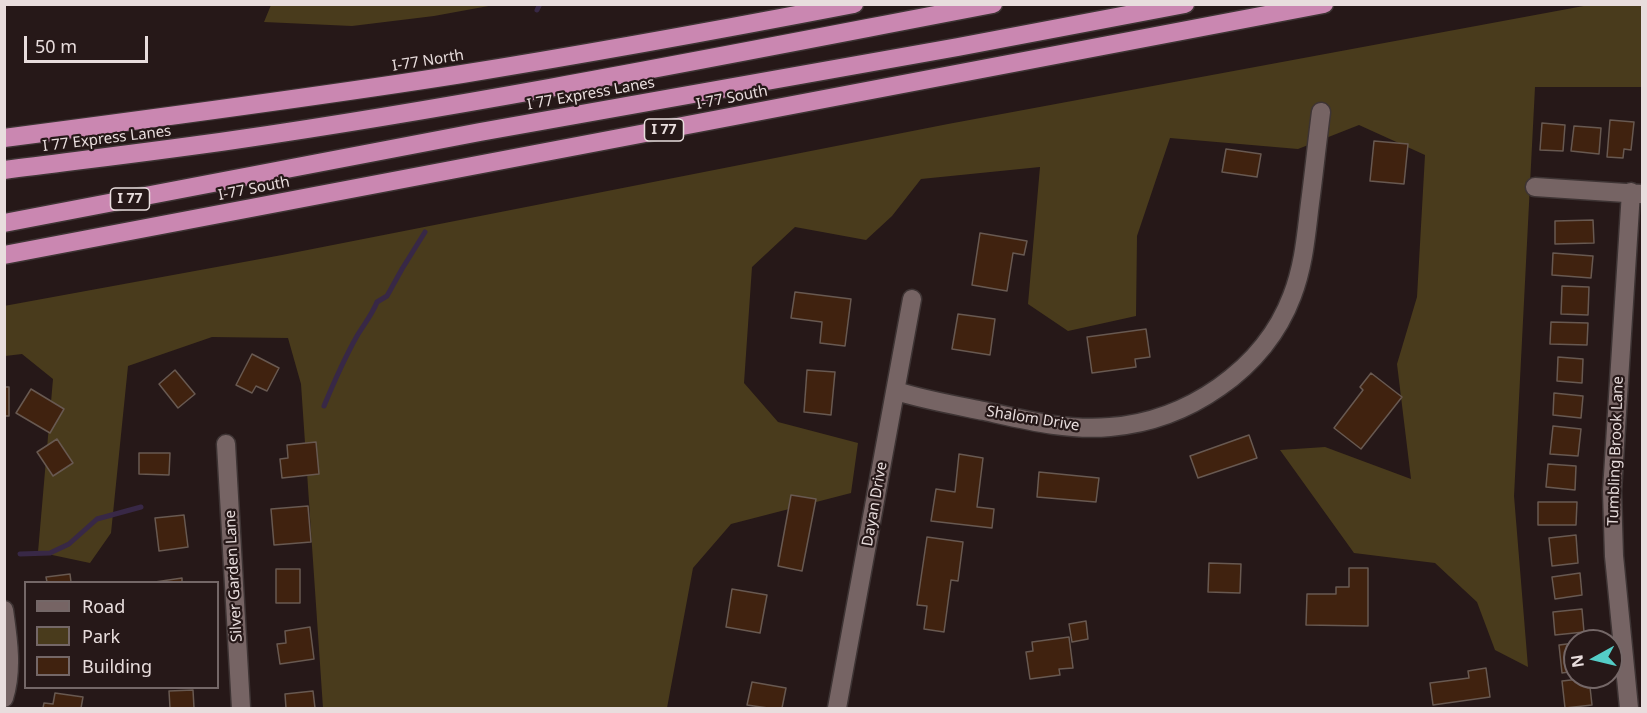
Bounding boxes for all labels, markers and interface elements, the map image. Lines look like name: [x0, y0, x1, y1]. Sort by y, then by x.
scale bar: [27, 24, 152, 62]
text: 50 m: [35, 34, 77, 58]
street label: I-77 North: [391, 46, 465, 76]
street label: I 77 Express Lanes: [526, 74, 656, 114]
street label: I-77 South: [695, 82, 769, 114]
road number: I 77: [644, 119, 684, 141]
street label: I 77 Express Lanes: [42, 122, 172, 156]
street label: I-77 South: [217, 173, 291, 205]
road number: I 77: [110, 188, 150, 210]
street label: Tumbling Brook Lane: [1604, 376, 1628, 526]
street label: Shalom Drive: [985, 403, 1081, 435]
street label: Dayan Drive: [859, 460, 891, 548]
street label: Silver Garden Lane: [222, 509, 246, 643]
legend: [24, 581, 219, 689]
text: Road: [82, 594, 125, 618]
text: Park: [82, 624, 120, 648]
north arrow: [1563, 629, 1623, 689]
text: N: [1565, 653, 1589, 669]
text: Building: [82, 654, 152, 678]

